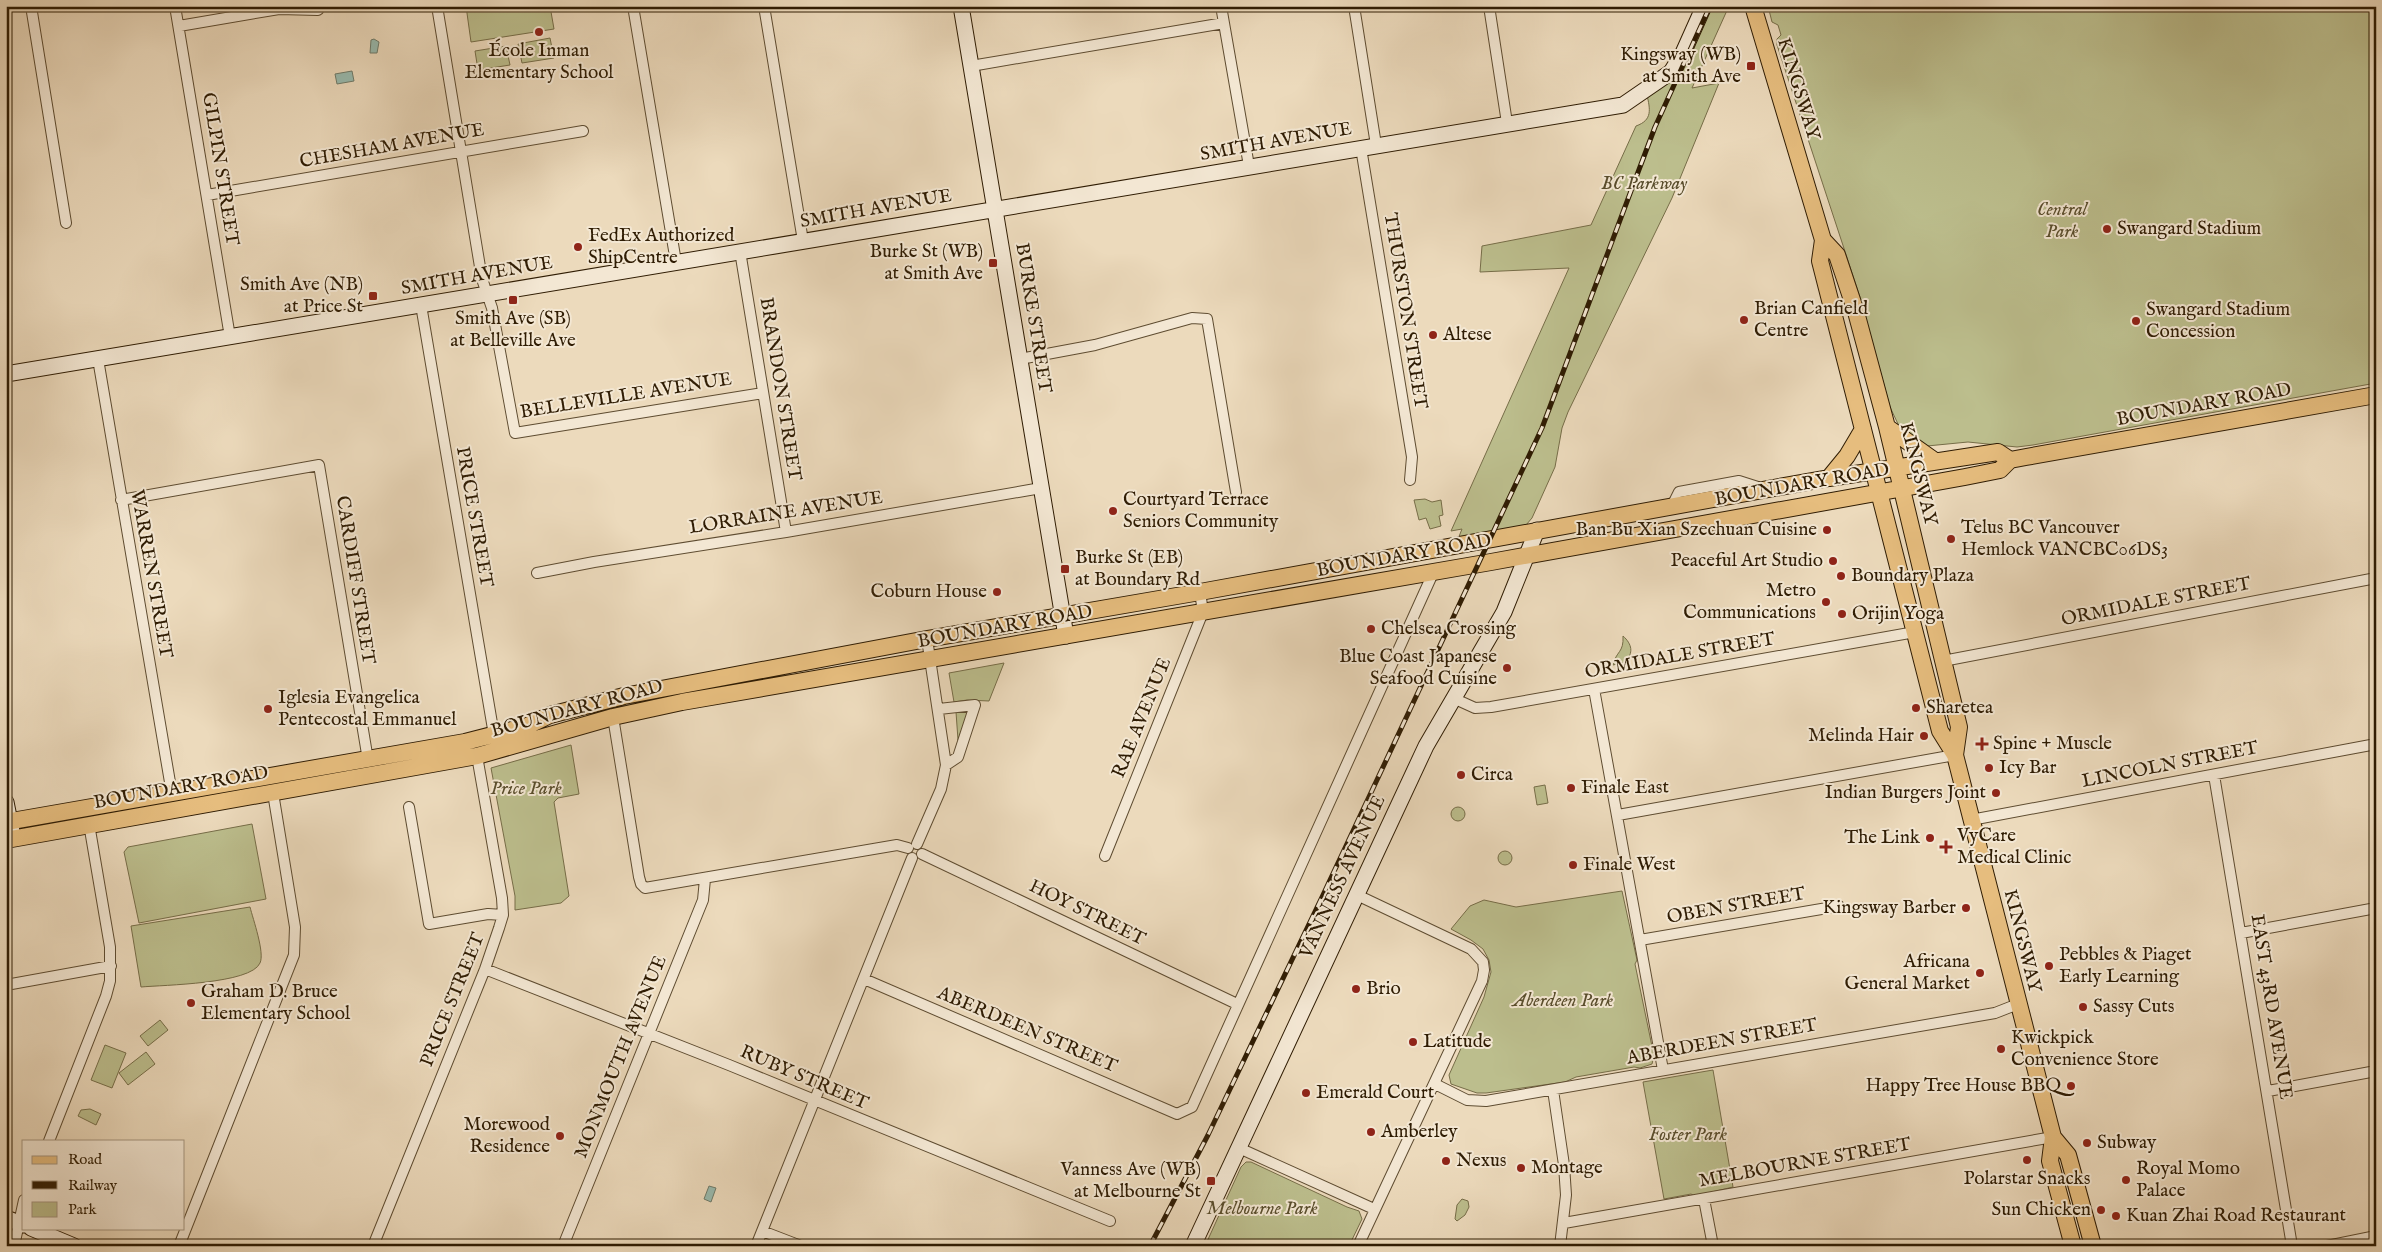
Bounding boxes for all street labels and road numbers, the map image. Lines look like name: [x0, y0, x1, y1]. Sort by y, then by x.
street label: KINGSWAY: [1771, 35, 1825, 144]
street label: GILPIN STREET: [196, 91, 244, 247]
street label: SMITH AVENUE: [1198, 117, 1354, 167]
street label: CHESHAM AVENUE: [298, 118, 486, 174]
street label: SMITH AVENUE: [798, 184, 954, 234]
street label: THURSTON STREET: [1378, 211, 1432, 411]
street label: BURKE STREET: [1009, 241, 1057, 395]
street label: SMITH AVENUE: [399, 251, 555, 301]
street label: BRANDON STREET: [754, 296, 806, 483]
street label: BELLEVILLE AVENUE: [518, 367, 734, 425]
street label: BOUNDARY ROAD: [2115, 378, 2293, 432]
street label: KINGSWAY: [1894, 420, 1943, 529]
street label: PRICE STREET: [450, 445, 498, 589]
street label: BOUNDARY ROAD: [1713, 458, 1891, 512]
street label: LORRAINE AVENUE: [687, 486, 885, 540]
street label: WARREN STREET: [124, 488, 178, 660]
street label: CARDIFF STREET: [330, 494, 380, 666]
street label: BOUNDARY ROAD: [1315, 529, 1493, 583]
street label: ORMIDALE STREET: [2059, 572, 2253, 632]
street label: BOUNDARY ROAD: [916, 600, 1094, 654]
street label: ORMIDALE STREET: [1583, 627, 1777, 685]
street label: RAE AVENUE: [1107, 654, 1177, 782]
street label: BOUNDARY ROAD: [488, 674, 666, 744]
street label: LINCOLN STREET: [2080, 736, 2260, 794]
street label: BOUNDARY ROAD: [92, 761, 270, 815]
street label: VANNESS AVENUE: [1294, 792, 1391, 963]
street label: HOY STREET: [1025, 874, 1149, 952]
street label: OBEN STREET: [1665, 882, 1807, 930]
street label: KINGSWAY: [1998, 887, 2047, 996]
street label: EAST 43RD AVENUE: [2245, 913, 2297, 1101]
street label: PRICE STREET: [415, 929, 491, 1070]
street label: MONMOUTH AVENUE: [569, 952, 673, 1162]
street label: ABERDEEN STREET: [933, 981, 1121, 1079]
street label: ABERDEEN STREET: [1624, 1013, 1819, 1071]
street label: RUBY STREET: [736, 1040, 872, 1116]
street label: MELBOURNE STREET: [1697, 1132, 1913, 1193]

